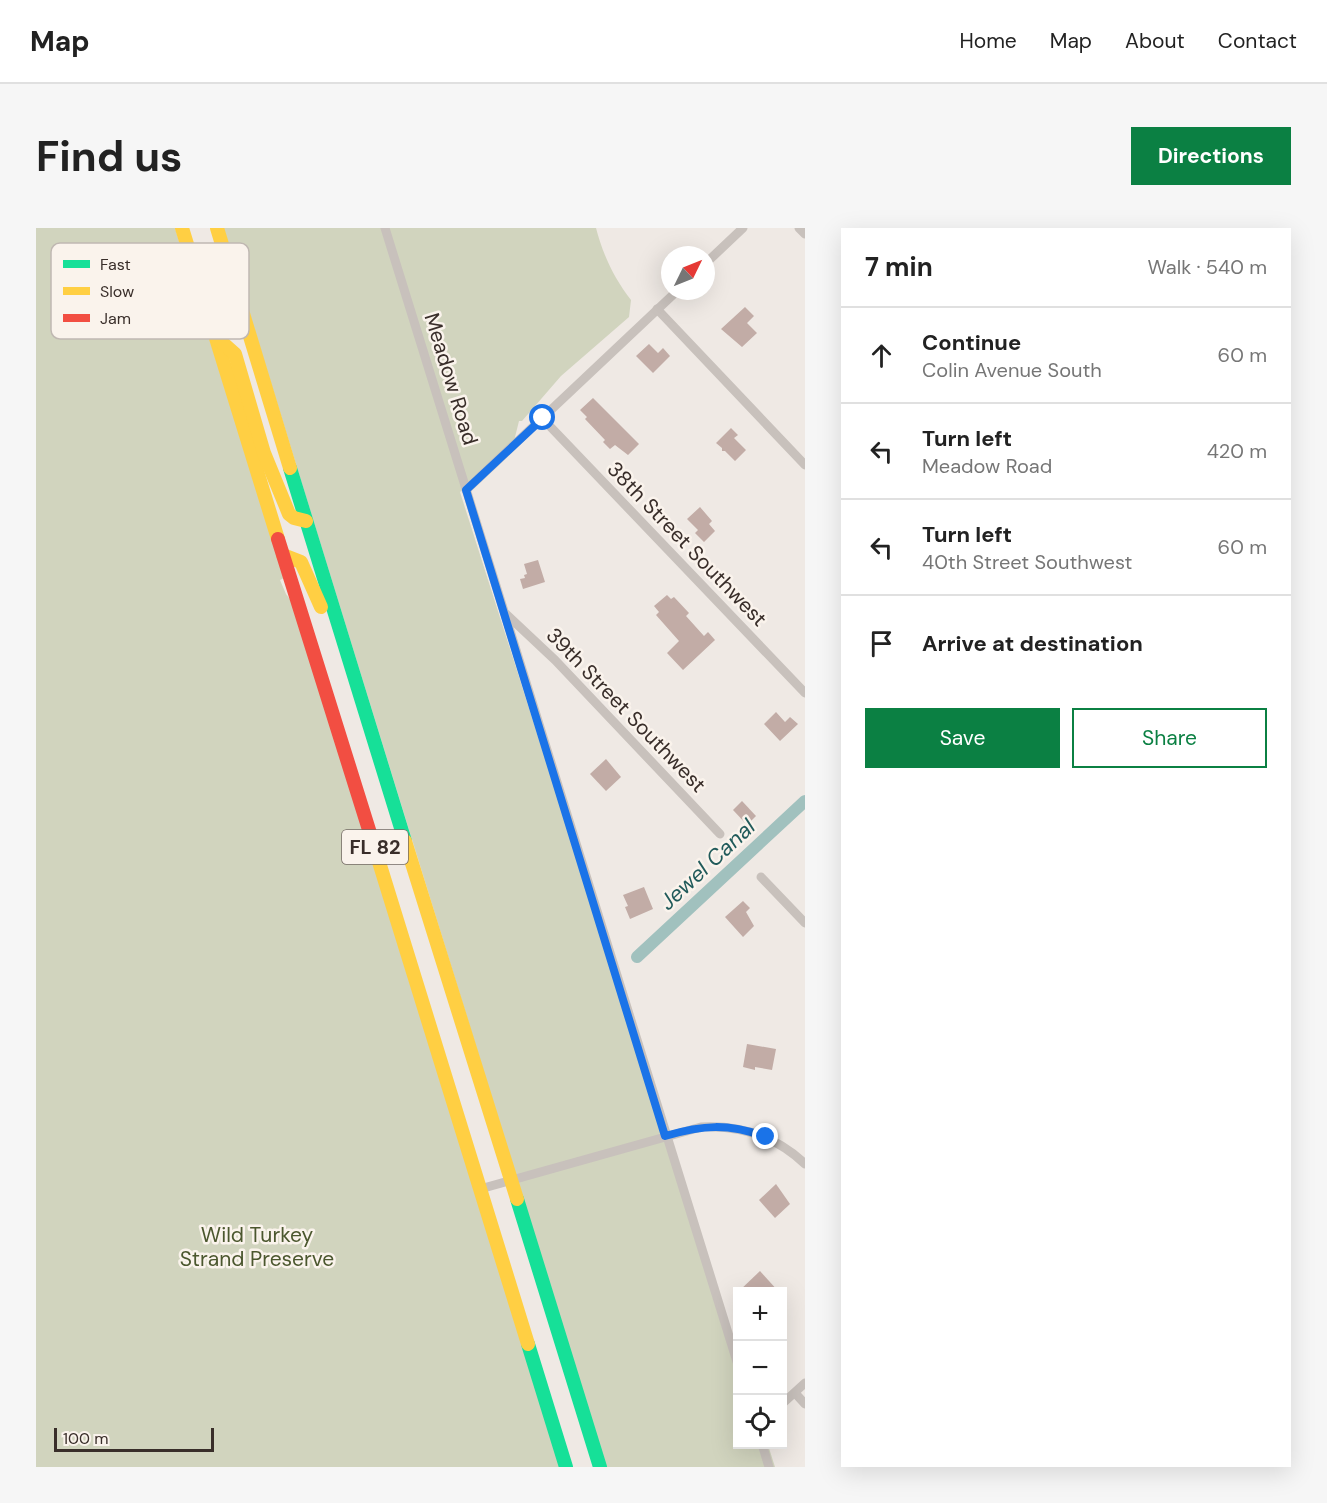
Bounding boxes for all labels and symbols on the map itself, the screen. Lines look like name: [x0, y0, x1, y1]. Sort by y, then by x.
legend: [51, 243, 249, 339]
north arrow: [661, 246, 715, 300]
text: Fast: [100, 254, 131, 275]
text: Slow: [100, 281, 134, 302]
text: Jam: [100, 308, 131, 329]
street label: Meadow Road: [418, 310, 484, 448]
route start: [529, 404, 555, 430]
street label: 38th Street Southwest: [601, 456, 773, 632]
street label: 39th Street Southwest: [540, 622, 712, 798]
water label: Jewel Canal: [653, 812, 762, 916]
road number: FL 82: [342, 830, 408, 864]
route end: [752, 1123, 778, 1149]
park label: Wild Turkey Strand Preserve: [180, 1221, 334, 1273]
scale bar: [54, 1425, 214, 1452]

